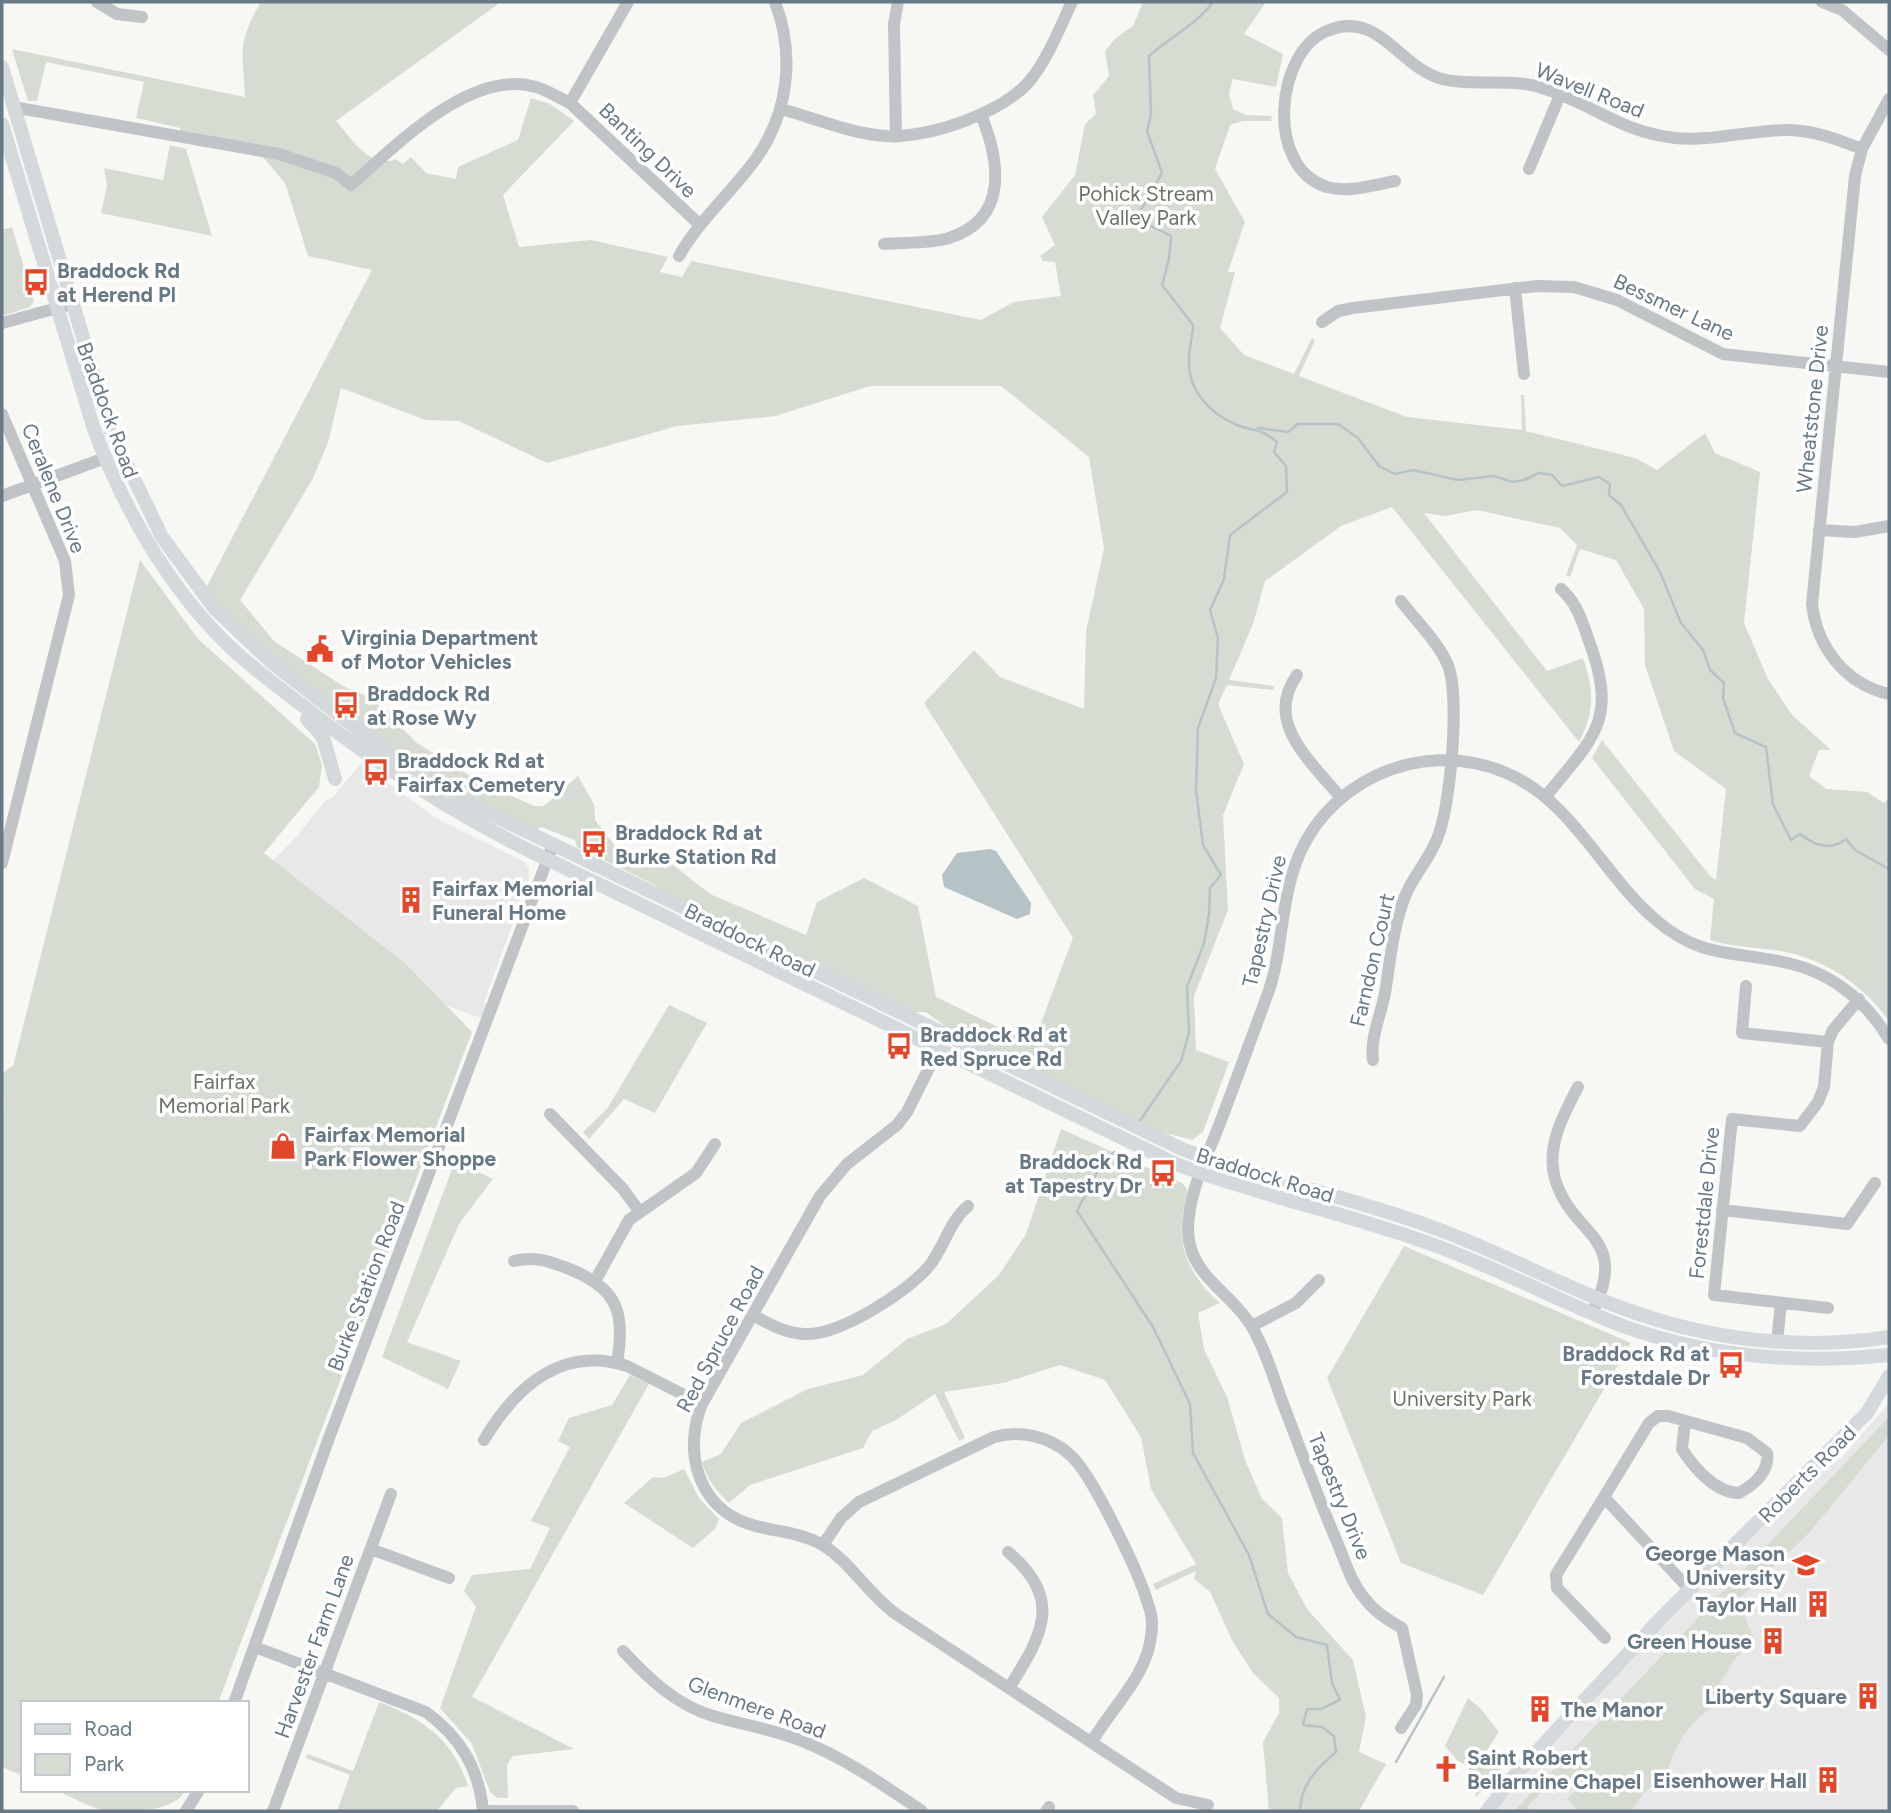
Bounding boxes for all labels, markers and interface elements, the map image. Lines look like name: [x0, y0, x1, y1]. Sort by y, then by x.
street label: Wavell Road: [1532, 57, 1648, 123]
street label: Banting Drive: [594, 97, 702, 203]
park label: Pohick Stream Valley Park: [1078, 181, 1214, 230]
place label: Braddock Rd at Herend Pl: [57, 258, 180, 307]
bus stop icon: Braddock Rd at Herend Pl: [21, 267, 51, 297]
street label: Bessmer Lane: [1610, 268, 1738, 346]
street label: Wheatstone Drive: [1791, 324, 1833, 494]
street label: Braddock Road: [72, 339, 144, 481]
street label: Ceralene Drive: [17, 420, 91, 556]
place label: Virginia Department of Motor Vehicles: [341, 625, 538, 674]
public building icon: Virginia Department of Motor Vehicles: [305, 634, 335, 664]
place label: Braddock Rd at Rose Wy: [367, 681, 490, 730]
bus stop icon: Braddock Rd at Rose Wy: [331, 690, 361, 720]
place label: Braddock Rd at Fairfax Cemetery: [397, 748, 566, 797]
bus stop icon: Braddock Rd at Fairfax Cemetery: [361, 757, 391, 787]
place label: Braddock Rd at Burke Station Rd: [615, 820, 776, 869]
bus stop icon: Braddock Rd at Burke Station Rd: [579, 829, 609, 859]
street label: Tapestry Drive: [1237, 853, 1291, 989]
place label: Fairfax Memorial Funeral Home: [432, 876, 594, 925]
building icon: Fairfax Memorial Funeral Home: [396, 885, 426, 915]
street label: Farndon Court: [1344, 891, 1400, 1029]
street label: Braddock Road: [680, 898, 820, 982]
place label: Braddock Rd at Red Spruce Rd: [920, 1022, 1068, 1071]
bus stop icon: Braddock Rd at Red Spruce Rd: [884, 1031, 914, 1061]
park label: Fairfax Memorial Park: [158, 1069, 291, 1118]
place label: Fairfax Memorial Park Flower Shoppe: [304, 1122, 496, 1171]
street label: Forestdale Drive: [1684, 1126, 1724, 1280]
shop icon: Fairfax Memorial Park Flower Shoppe: [268, 1131, 298, 1161]
street label: Braddock Road: [1193, 1142, 1337, 1208]
place label: Braddock Rd at Tapestry Dr: [1005, 1149, 1142, 1198]
bus stop icon: Braddock Rd at Tapestry Dr: [1148, 1158, 1178, 1188]
street label: Burke Station Road: [322, 1198, 410, 1374]
street label: Red Spruce Road: [671, 1261, 769, 1417]
place label: Braddock Rd at Forestdale Dr: [1562, 1341, 1710, 1390]
bus stop icon: Braddock Rd at Forestdale Dr: [1716, 1350, 1746, 1380]
park label: University Park: [1392, 1386, 1533, 1411]
street label: Roberts Road: [1753, 1420, 1861, 1528]
street label: Tapestry Drive: [1303, 1429, 1377, 1563]
place label: George Mason University: [1645, 1541, 1786, 1590]
school or university icon: George Mason University: [1791, 1550, 1821, 1580]
street label: Harvester Farm Lane: [269, 1551, 359, 1741]
building icon: Taylor Hall: [1803, 1589, 1833, 1619]
place label: Taylor Hall: [1696, 1592, 1797, 1617]
building icon: Green House: [1758, 1626, 1788, 1656]
place label: Green House: [1627, 1629, 1752, 1654]
street label: Glenmere Road: [685, 1670, 829, 1744]
building icon: Liberty Square: [1853, 1681, 1883, 1711]
place label: Liberty Square: [1705, 1684, 1847, 1709]
building icon: The Manor: [1525, 1694, 1555, 1724]
place label: The Manor: [1561, 1697, 1663, 1722]
legend: [21, 1701, 248, 1792]
text: Road: [84, 1716, 132, 1741]
place label: Saint Robert Bellarmine Chapel: [1467, 1745, 1641, 1794]
text: Park: [84, 1751, 125, 1776]
church icon: Saint Robert Bellarmine Chapel: [1431, 1754, 1461, 1784]
building icon: Eisenhower Hall: [1813, 1765, 1843, 1795]
place label: Eisenhower Hall: [1653, 1768, 1807, 1793]

